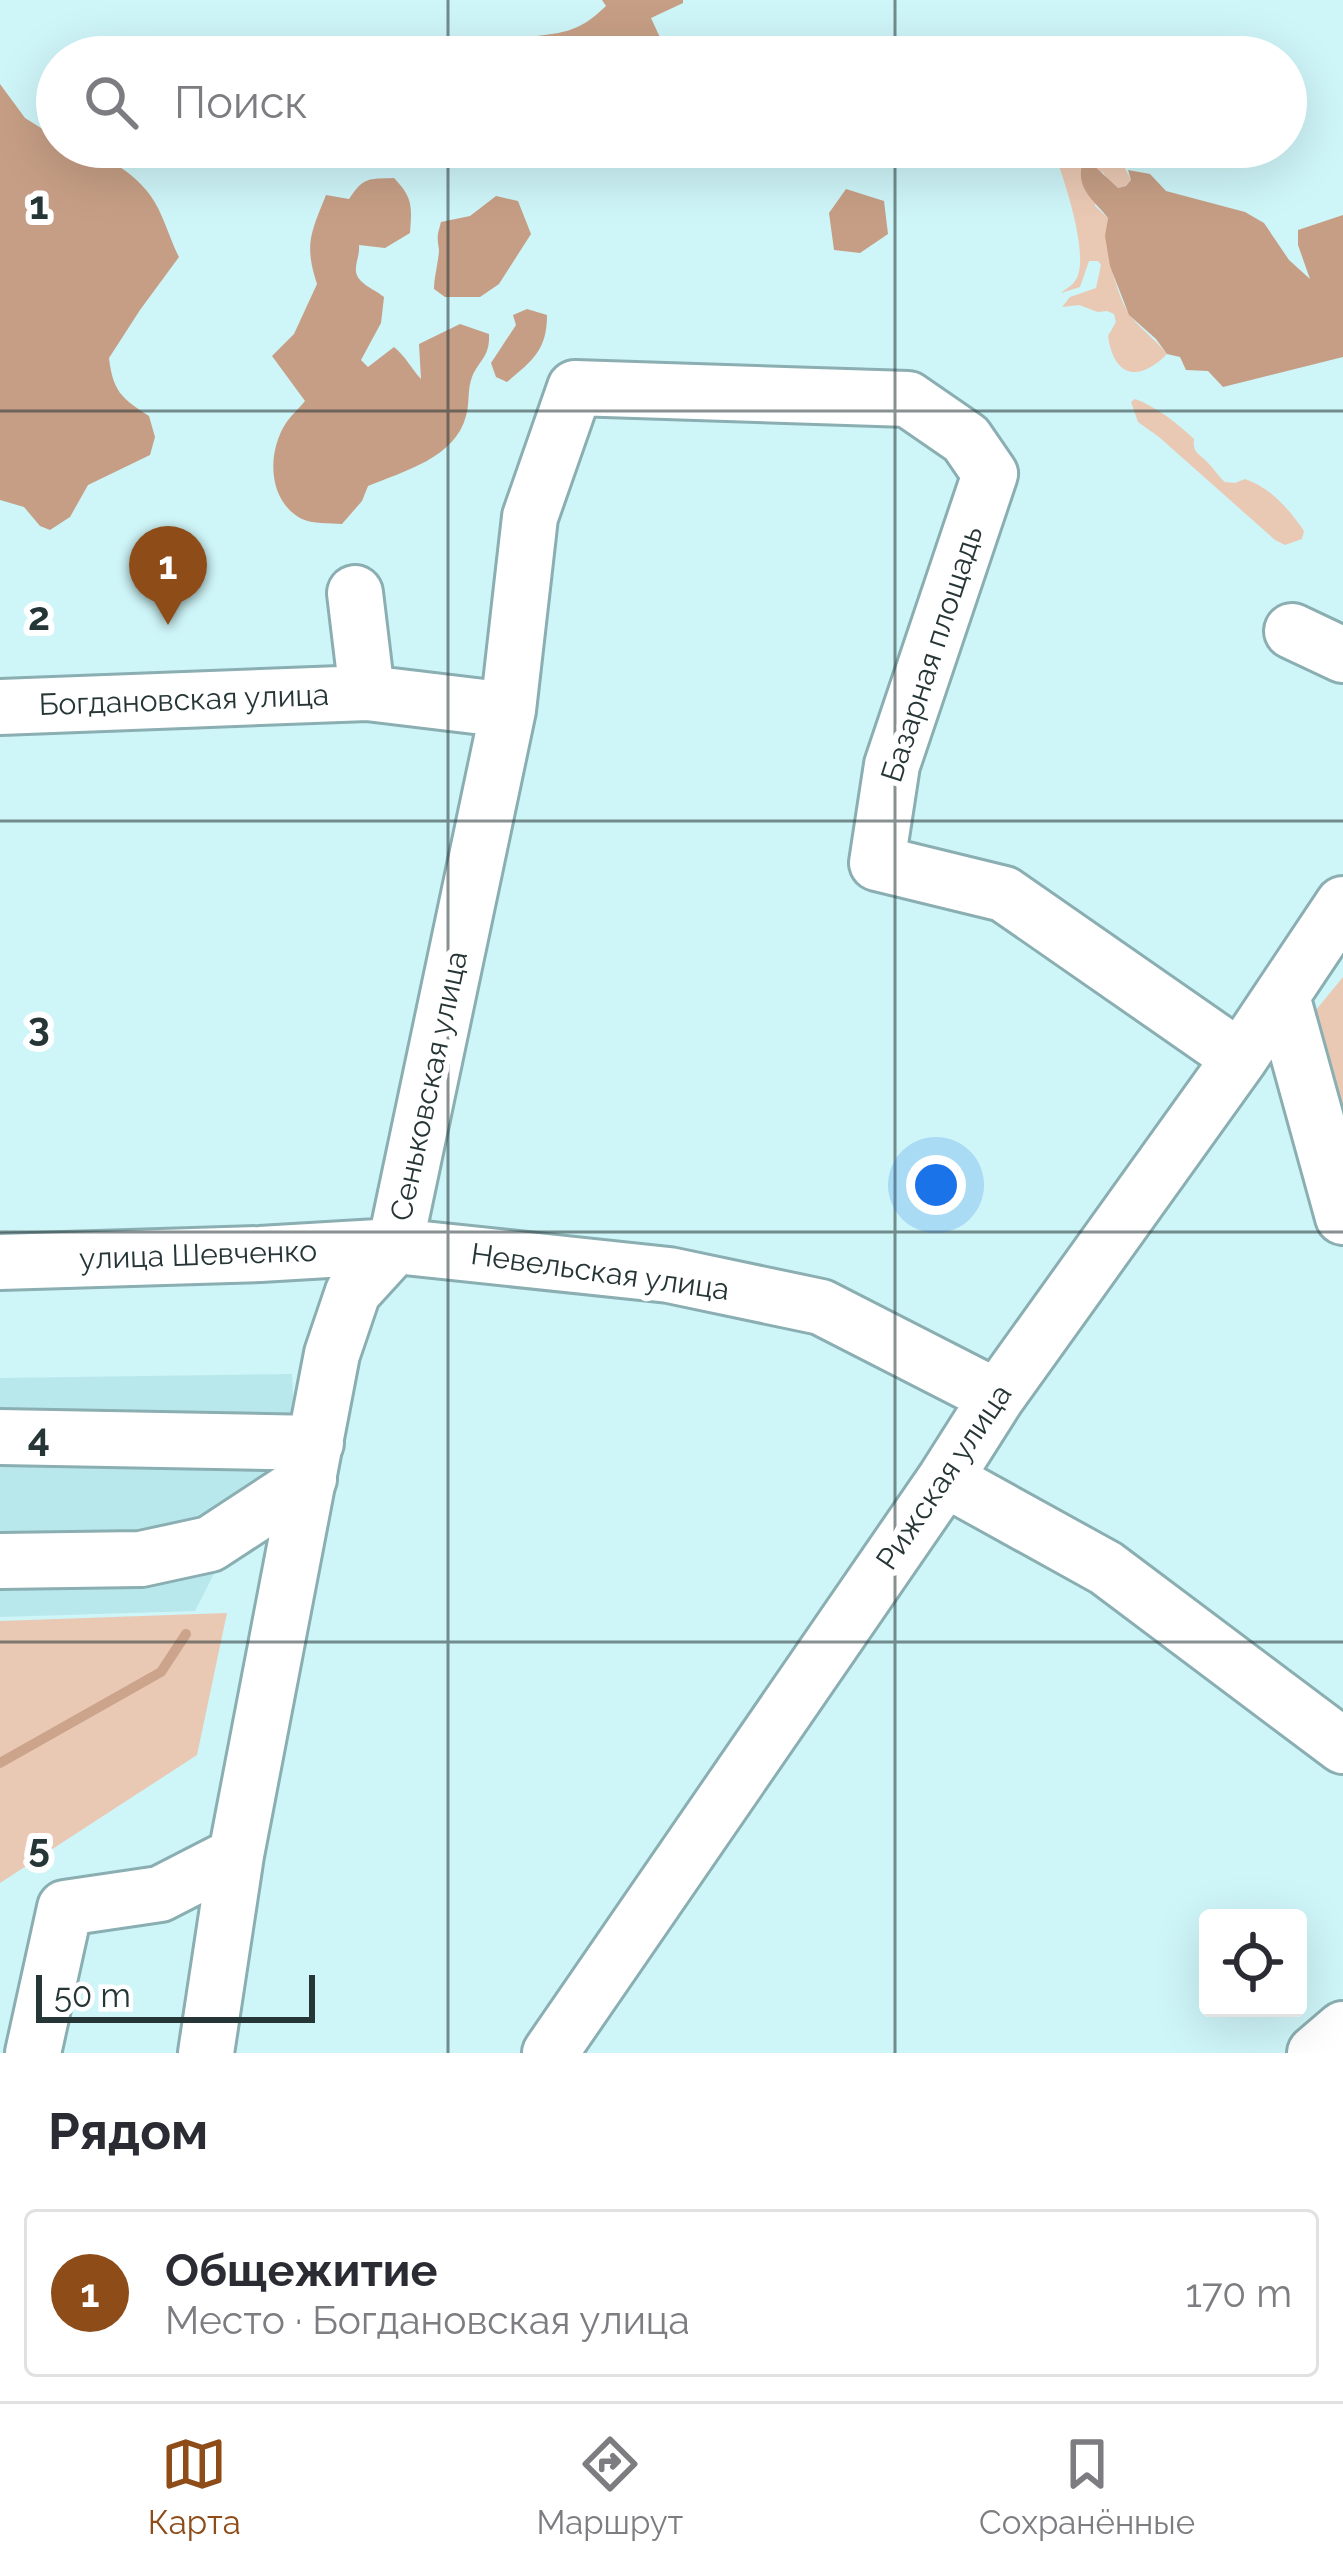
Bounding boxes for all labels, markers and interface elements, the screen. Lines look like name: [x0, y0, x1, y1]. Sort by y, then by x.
search box: [36, 36, 1307, 168]
icon: search: [78, 69, 144, 135]
text: Поиск: [174, 76, 308, 129]
text: 1: [29, 182, 49, 228]
street label: Базарная площадь: [874, 522, 989, 786]
pin: 1: [129, 526, 207, 625]
text: 2: [28, 593, 50, 639]
street label: Богдановская улица: [38, 677, 330, 722]
street label: Сеньковская улица: [383, 948, 474, 1224]
text: 3: [28, 1003, 50, 1049]
your location: [906, 1155, 966, 1215]
street label: улица Шевченко: [78, 1233, 317, 1276]
street label: Невельская улица: [469, 1236, 731, 1307]
street label: Рижская улица: [869, 1378, 1018, 1576]
text: 4: [28, 1414, 50, 1460]
text: 5: [28, 1824, 50, 1870]
map controls: [1199, 1909, 1307, 2017]
button: locate: [1199, 1909, 1307, 2017]
scale bar: [36, 1969, 315, 2022]
text: 50 m: [54, 1976, 131, 2015]
text: Рядом: [48, 2101, 208, 2161]
text: Общежитие: [165, 2244, 437, 2297]
text: 1: [80, 2270, 100, 2316]
text: 170 m: [1185, 2270, 1292, 2316]
text: Место · Богдановская улица: [165, 2297, 690, 2343]
tab: Карта: [148, 2431, 241, 2542]
tab: Маршрут: [536, 2431, 683, 2542]
tab: Сохранённые: [979, 2431, 1195, 2542]

